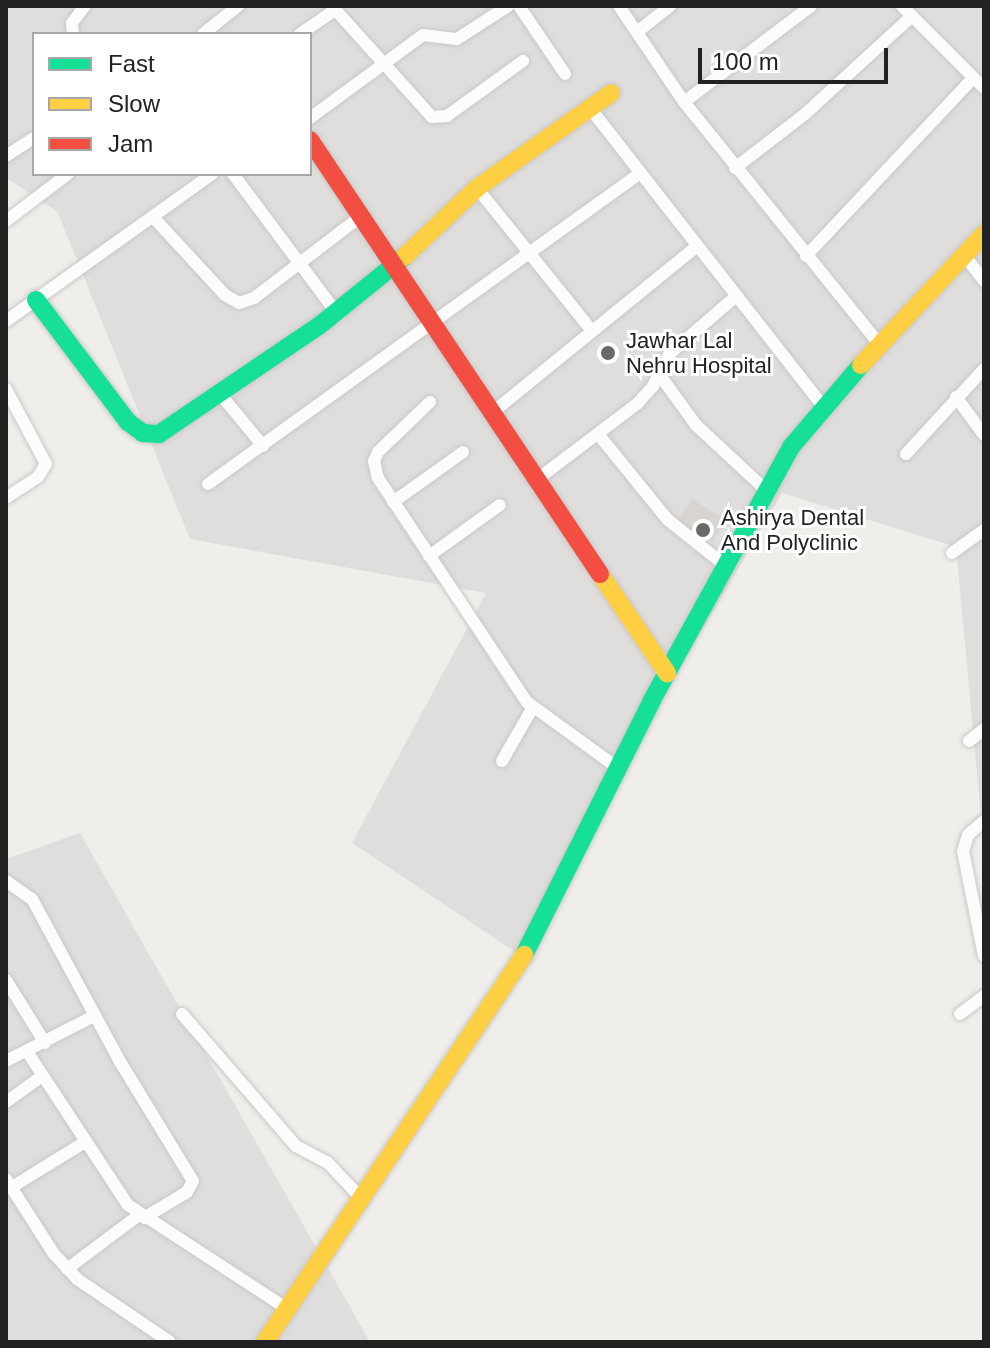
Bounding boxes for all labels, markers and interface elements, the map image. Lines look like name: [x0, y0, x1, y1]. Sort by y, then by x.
legend: [32, 32, 312, 176]
scale bar: [702, 32, 892, 82]
text: 100 m: [712, 48, 779, 75]
text: Fast: [108, 50, 155, 77]
text: Slow: [108, 90, 160, 117]
text: Jam: [108, 130, 153, 157]
place label: Jawhar Lal Nehru Hospital: [626, 327, 772, 378]
marker: Jawhar Lal Nehru Hospital: [597, 342, 619, 364]
place label: Ashirya Dental And Polyclinic: [721, 504, 864, 556]
marker: Ashirya Dental And Polyclinic: [692, 519, 714, 541]

